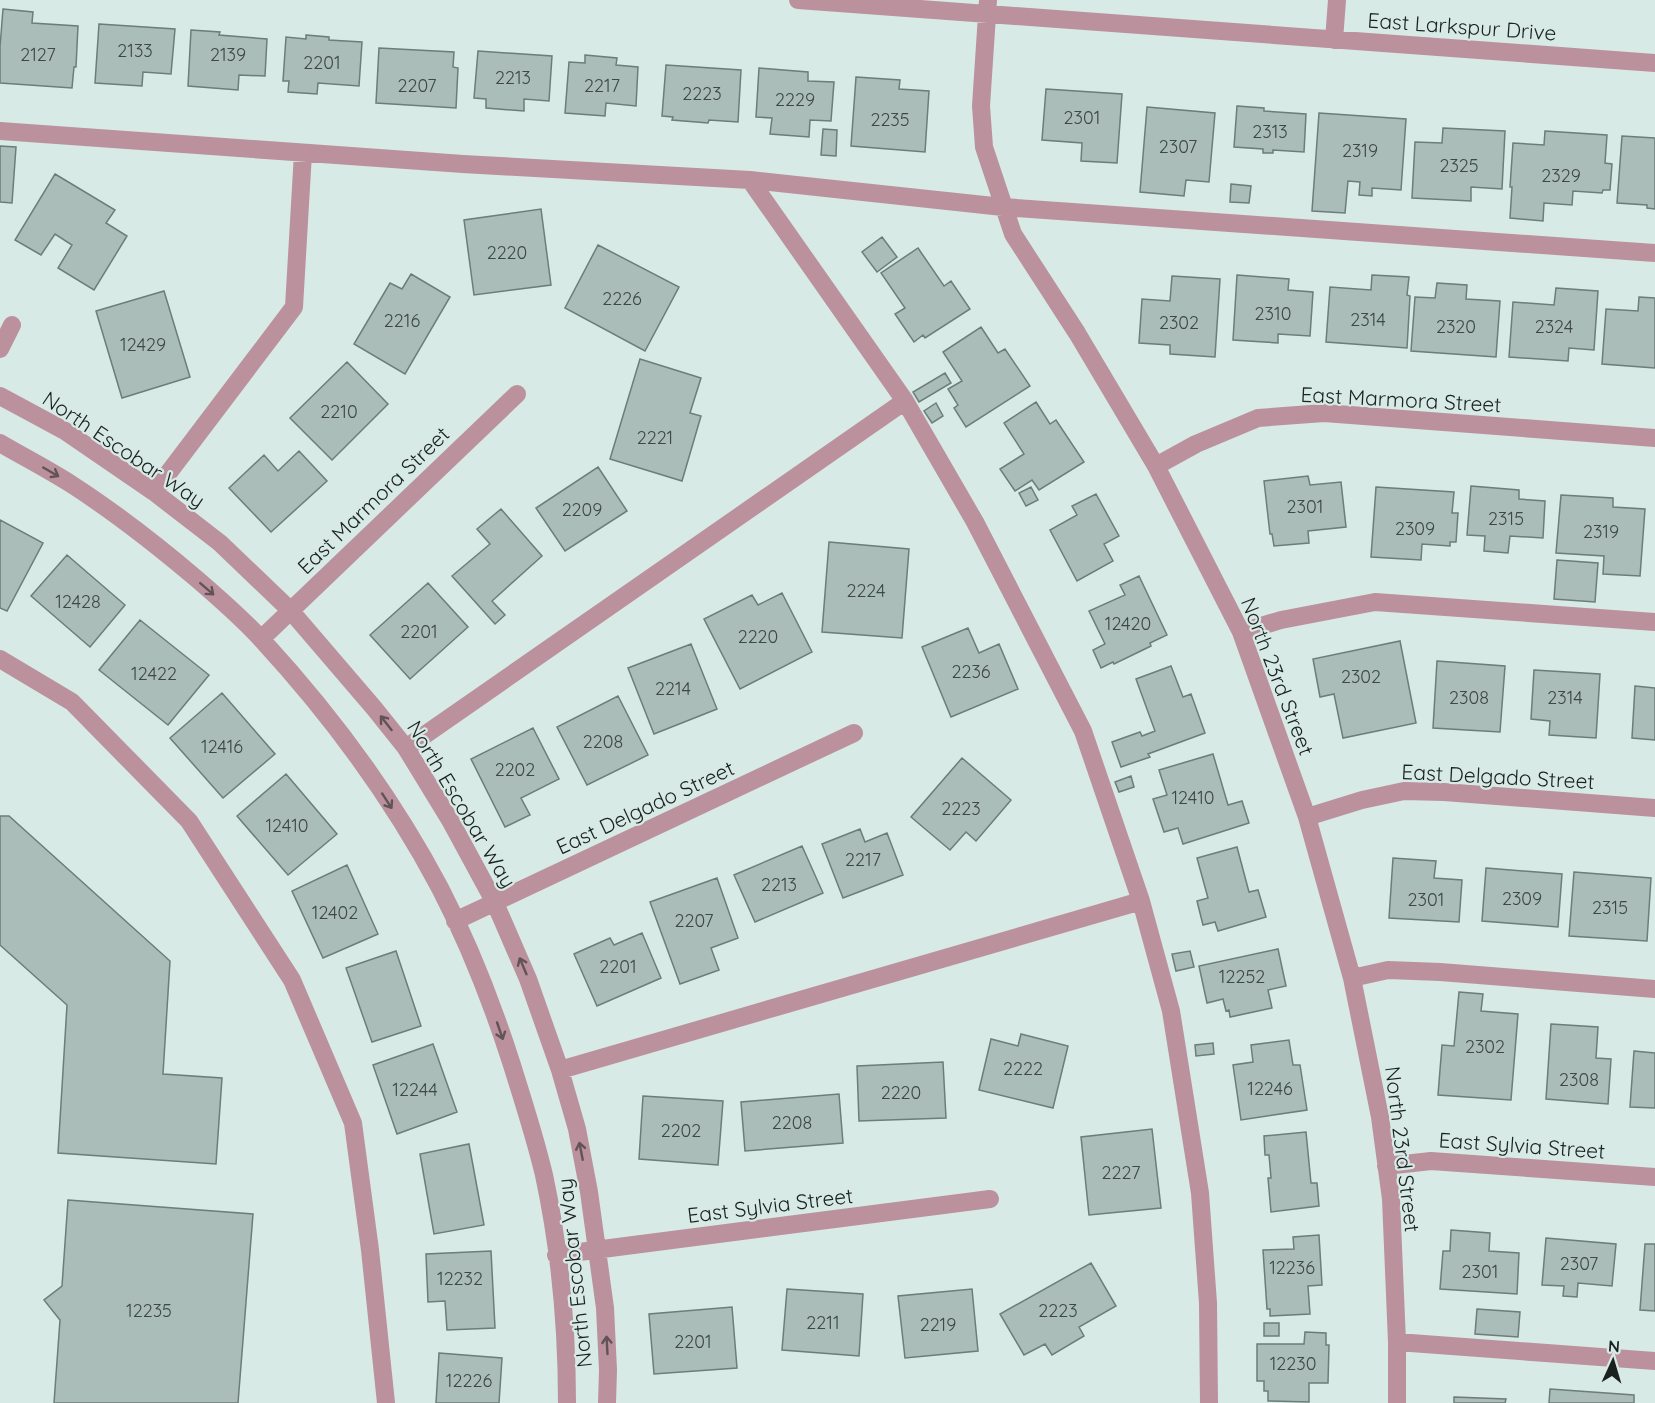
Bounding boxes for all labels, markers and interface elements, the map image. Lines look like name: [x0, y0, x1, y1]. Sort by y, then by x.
street label: East Larkspur Drive: [1367, 6, 1557, 46]
house number: 2133: [117, 39, 153, 62]
house number: 2127: [20, 43, 56, 66]
house number: 2139: [210, 43, 246, 66]
house number: 2201: [303, 51, 341, 74]
house number: 2213: [495, 66, 531, 89]
house number: 2207: [398, 74, 436, 97]
house number: 2217: [584, 74, 620, 97]
house number: 2223: [682, 82, 722, 105]
house number: 2229: [775, 88, 815, 111]
house number: 2301: [1064, 106, 1100, 129]
house number: 2235: [870, 108, 910, 131]
house number: 2313: [1252, 120, 1288, 143]
house number: 2307: [1159, 135, 1197, 158]
house number: 2319: [1342, 139, 1378, 162]
house number: 2325: [1439, 154, 1479, 177]
house number: 2329: [1541, 164, 1581, 187]
house number: 2220: [487, 241, 527, 264]
house number: 2226: [602, 287, 642, 310]
house number: 2310: [1255, 302, 1291, 325]
house number: 2314: [1350, 308, 1386, 331]
house number: 2216: [384, 309, 420, 332]
house number: 2302: [1159, 311, 1199, 334]
house number: 2320: [1436, 315, 1476, 338]
house number: 2324: [1535, 315, 1573, 338]
house number: 12429: [120, 333, 166, 356]
street label: East Marmora Street: [1300, 381, 1502, 417]
street label: North Escobar Way: [38, 385, 210, 513]
house number: 2210: [320, 400, 358, 423]
street label: East Marmora Street: [292, 421, 454, 579]
house number: 2221: [637, 426, 673, 449]
one-way arrow: [42, 467, 59, 479]
house number: 2301: [1287, 495, 1323, 518]
house number: 2209: [562, 498, 602, 521]
house number: 2315: [1488, 507, 1524, 530]
house number: 2309: [1395, 517, 1435, 540]
house number: 2319: [1583, 520, 1619, 543]
house number: 2224: [846, 579, 886, 602]
one-way arrow: [199, 582, 215, 595]
house number: 12428: [55, 590, 101, 613]
street label: North 23rd Street: [1236, 593, 1320, 759]
house number: 12420: [1105, 612, 1151, 635]
house number: 2201: [400, 620, 438, 643]
house number: 2220: [738, 625, 778, 648]
house number: 2236: [951, 660, 991, 683]
house number: 12422: [131, 662, 177, 685]
house number: 2302: [1341, 665, 1381, 688]
house number: 2214: [655, 677, 691, 700]
house number: 2308: [1449, 686, 1489, 709]
house number: 2314: [1547, 686, 1583, 709]
one-way arrow: [380, 716, 393, 732]
street label: North Escobar Way: [402, 716, 522, 892]
house number: 2208: [583, 730, 623, 753]
house number: 12416: [201, 735, 243, 758]
street label: East Delgado Street: [552, 754, 738, 860]
house number: 2202: [495, 758, 535, 781]
street label: East Delgado Street: [1401, 758, 1595, 794]
house number: 12410: [1171, 786, 1215, 809]
one-way arrow: [381, 792, 393, 809]
house number: 2223: [941, 797, 981, 820]
house number: 12410: [265, 814, 309, 837]
house number: 2217: [845, 848, 881, 871]
house number: 2213: [761, 873, 797, 896]
house number: 2309: [1502, 887, 1542, 910]
house number: 2301: [1408, 888, 1444, 911]
house number: 2315: [1592, 896, 1628, 919]
house number: 12402: [312, 901, 358, 924]
house number: 2207: [675, 909, 713, 932]
house number: 2201: [599, 955, 637, 978]
one-way arrow: [516, 957, 528, 975]
house number: 12252: [1219, 965, 1265, 988]
one-way arrow: [496, 1022, 507, 1040]
house number: 2302: [1465, 1035, 1505, 1058]
house number: 2222: [1003, 1057, 1043, 1080]
street label: North 23rd Street: [1380, 1065, 1426, 1233]
house number: 2308: [1559, 1068, 1599, 1091]
house number: 12246: [1247, 1077, 1293, 1100]
house number: 12244: [392, 1078, 438, 1101]
house number: 2220: [881, 1081, 921, 1104]
house number: 2208: [772, 1111, 812, 1134]
house number: 2202: [661, 1119, 701, 1142]
street label: East Sylvia Street: [1438, 1126, 1606, 1164]
one-way arrow: [575, 1142, 586, 1162]
house number: 2227: [1102, 1161, 1140, 1184]
street label: North Escobar Way: [551, 1177, 597, 1369]
street label: East Sylvia Street: [686, 1182, 854, 1228]
house number: 2307: [1560, 1252, 1598, 1275]
house number: 12236: [1269, 1256, 1315, 1279]
house number: 2301: [1462, 1260, 1498, 1283]
house number: 12232: [437, 1267, 483, 1290]
house number: 12235: [126, 1299, 172, 1322]
house number: 2223: [1038, 1299, 1078, 1322]
house number: 2211: [806, 1311, 840, 1334]
house number: 2219: [920, 1313, 956, 1336]
house number: 2201: [674, 1330, 712, 1353]
north arrow: [1583, 1331, 1643, 1391]
one-way arrow: [601, 1335, 612, 1355]
text: N: [1607, 1336, 1621, 1356]
house number: 12230: [1270, 1352, 1316, 1375]
house number: 12226: [446, 1369, 492, 1392]

